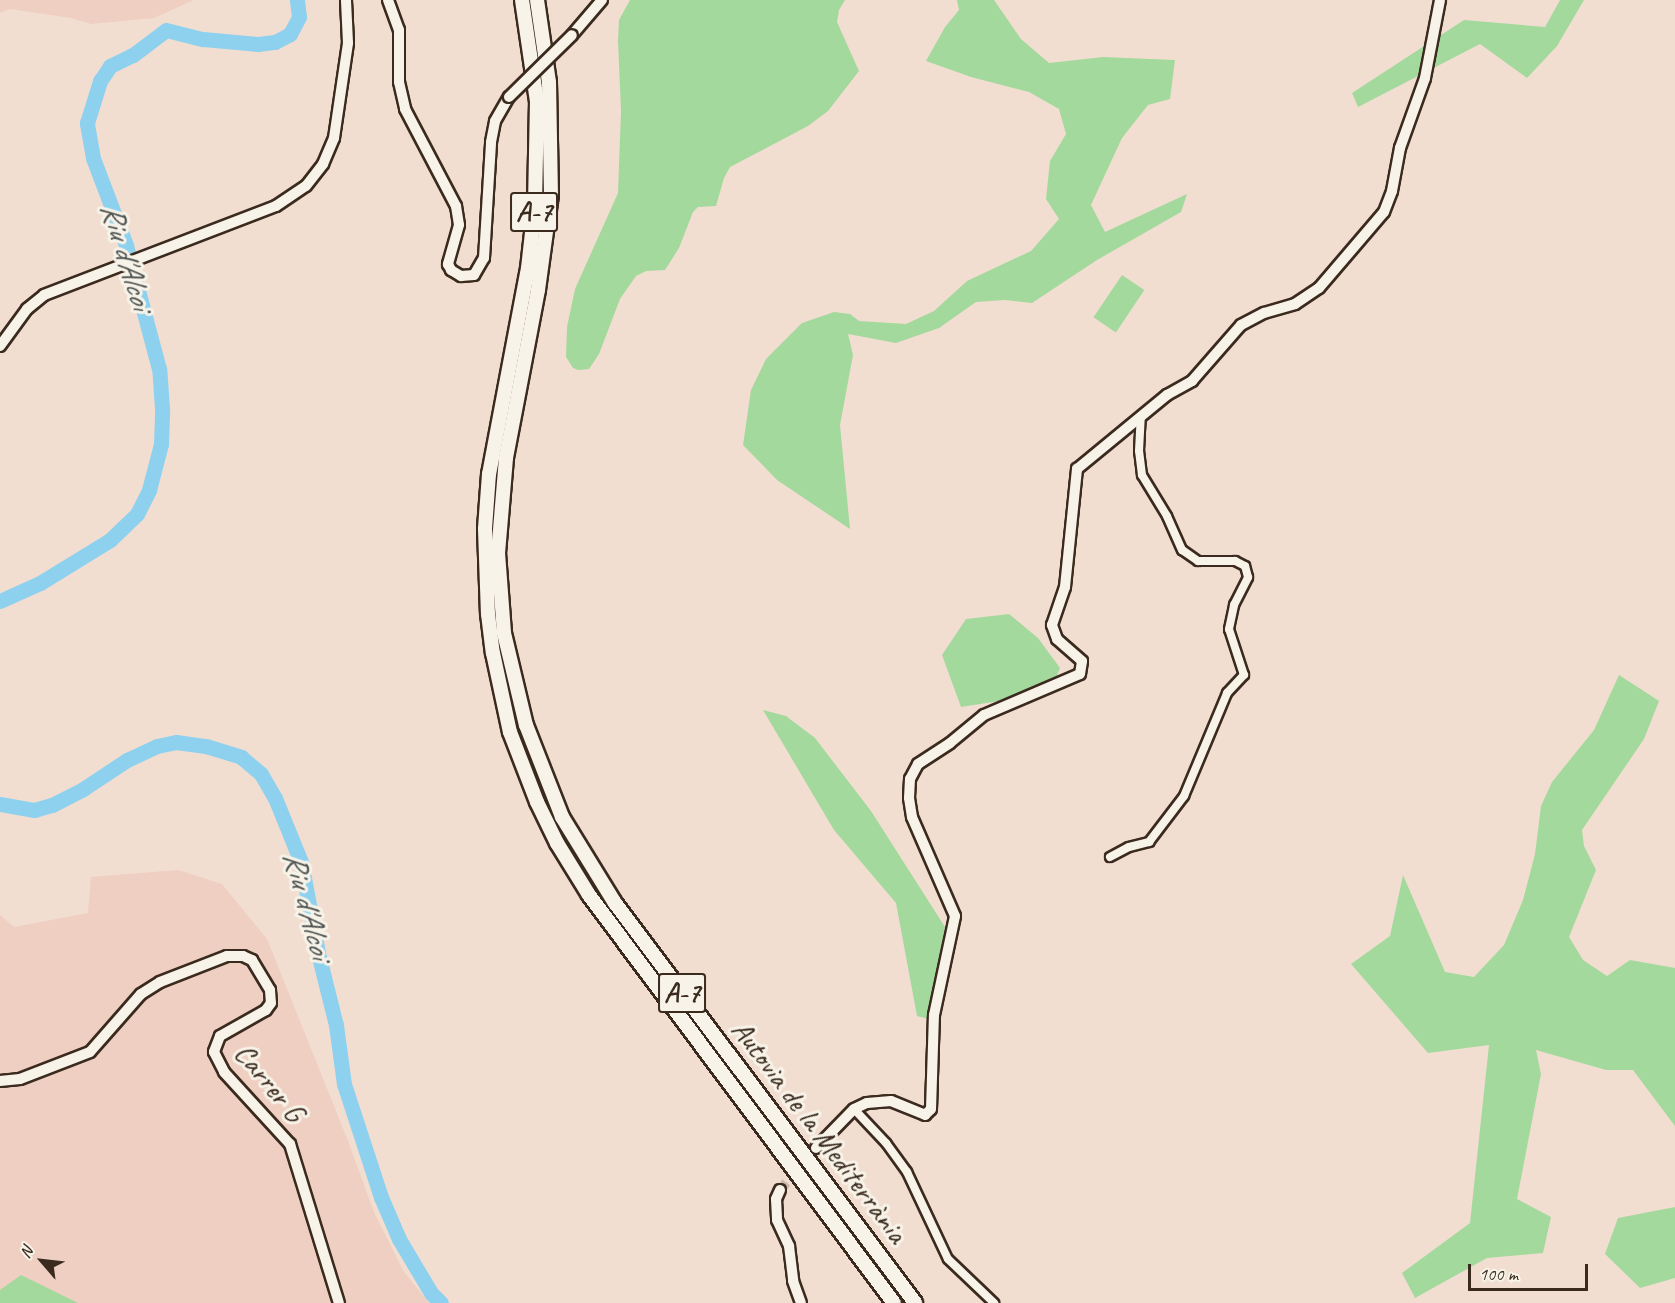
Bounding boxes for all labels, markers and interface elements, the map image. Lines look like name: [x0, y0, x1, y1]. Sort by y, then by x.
road number: A-7: [510, 187, 558, 237]
water label: Riu d'Alcoi: [92, 198, 160, 314]
water label: Riu d'Alcoi: [274, 847, 340, 963]
road number: A-7: [658, 968, 706, 1018]
street label: Autovia de la Mediterrània: [724, 1012, 916, 1250]
street label: Carrer G: [227, 1035, 313, 1129]
north arrow: [12, 1231, 72, 1291]
text: N: [15, 1243, 37, 1262]
scale bar: [1471, 1252, 1591, 1290]
text: 100 m: [1479, 1263, 1518, 1285]

